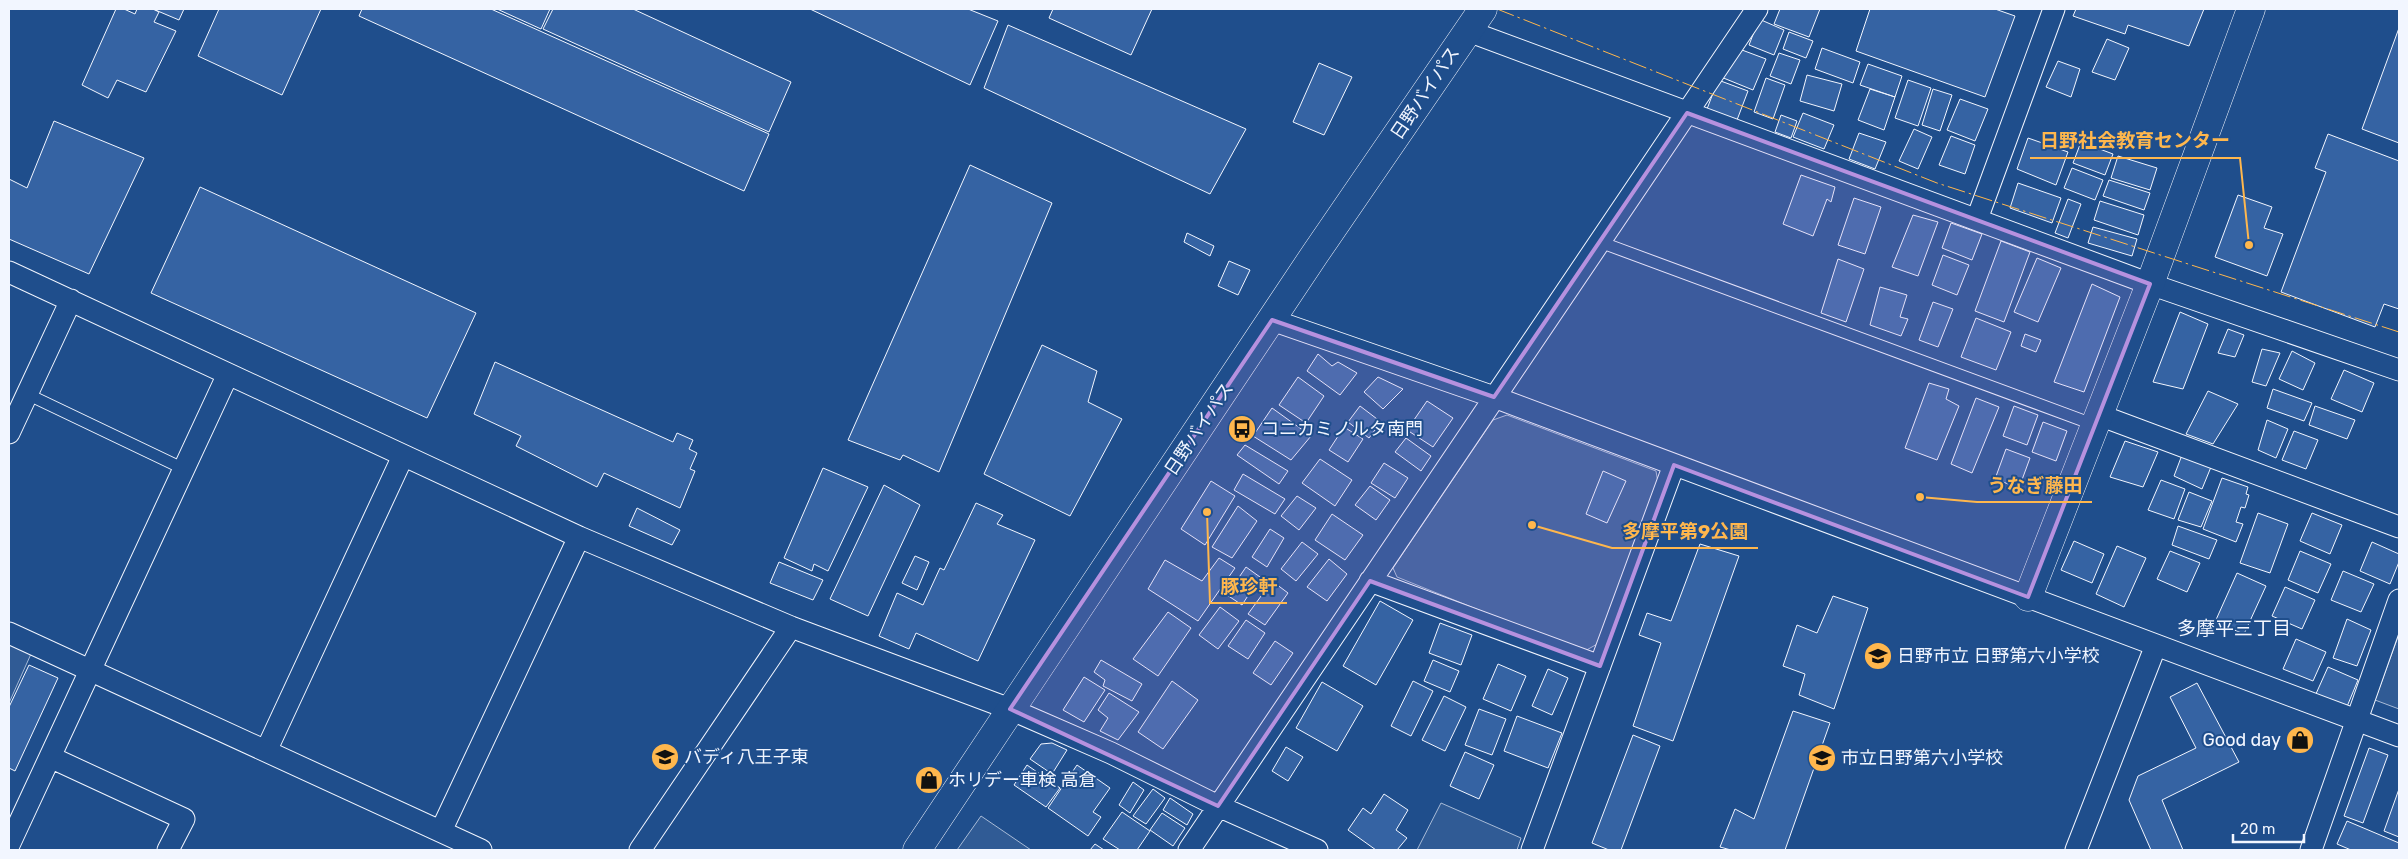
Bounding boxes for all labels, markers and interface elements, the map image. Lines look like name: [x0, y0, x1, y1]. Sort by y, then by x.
street label: 日野バイパス: [1386, 42, 1464, 144]
callout: 日野社会教育センター: [2030, 124, 2240, 158]
text: 日野社会教育センター: [2040, 129, 2230, 152]
street label: 日野バイパス: [1160, 378, 1238, 480]
bus stop icon: コニカミノルタ南門: [1227, 414, 1257, 444]
place label: コニカミノルタ南門: [1261, 418, 1423, 440]
callout: うなぎ藤田: [1977, 468, 2092, 502]
text: うなぎ藤田: [1987, 474, 2083, 497]
callout: 多摩平第9公園: [1612, 514, 1758, 548]
text: 多摩平第9公園: [1622, 520, 1748, 543]
callout: 豚珍軒: [1210, 569, 1287, 603]
text: 豚珍軒: [1220, 575, 1278, 598]
district label: 多摩平三丁目: [2177, 617, 2291, 640]
school or university icon: 日野市立 日野第六小学校: [1863, 641, 1893, 671]
place label: 日野市立 日野第六小学校: [1897, 645, 2099, 667]
shop icon: Good day: [2285, 725, 2315, 755]
place label: Good day: [2203, 729, 2281, 751]
school or university icon: バディ八王子東: [650, 742, 680, 772]
school or university icon: 市立日野第六小学校: [1807, 743, 1837, 773]
place label: バディ八王子東: [684, 746, 809, 768]
place label: 市立日野第六小学校: [1841, 747, 2003, 769]
shop icon: ホリデー車検 高倉: [914, 765, 944, 795]
place label: ホリデー車検 高倉: [948, 769, 1096, 791]
scale bar: [2233, 812, 2304, 844]
text: 20 m: [2240, 820, 2275, 838]

